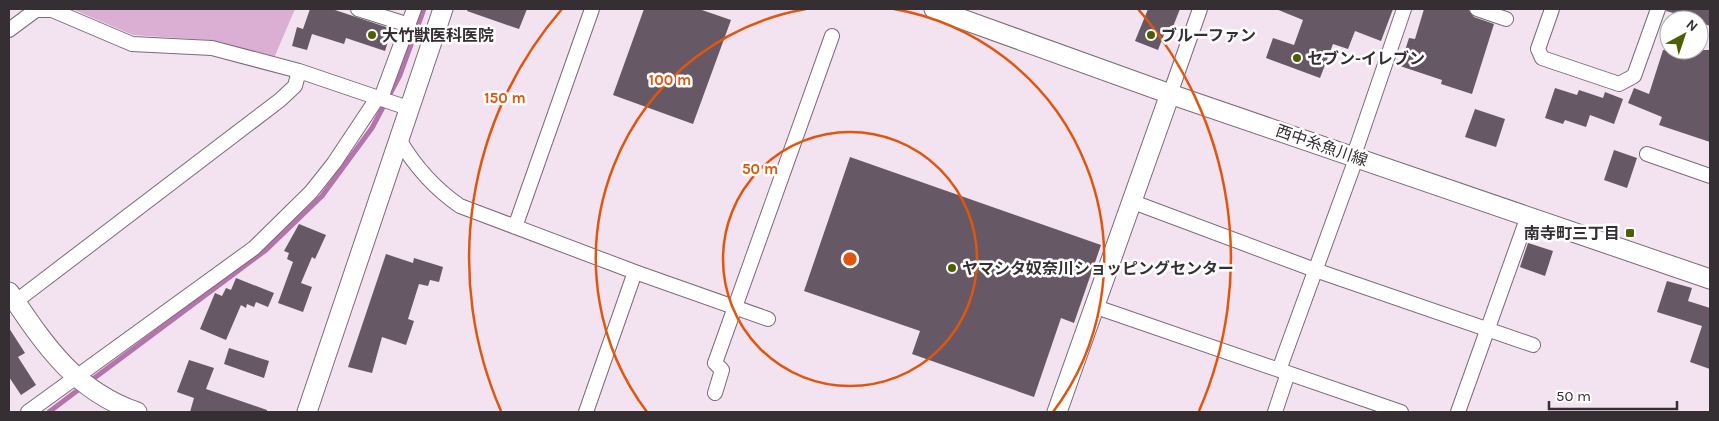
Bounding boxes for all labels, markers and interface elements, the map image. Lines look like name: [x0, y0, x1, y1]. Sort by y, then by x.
north arrow: [1659, 10, 1709, 60]
text: N: [1683, 16, 1701, 35]
place label: 大竹獣医科医院: [382, 26, 494, 45]
place label: ブルーファン: [1161, 26, 1256, 45]
marker: 大竹獣医科医院: [366, 29, 378, 41]
marker: ブルーファン: [1145, 29, 1157, 41]
place label: セブン-イレブン: [1307, 49, 1425, 68]
marker: セブン-イレブン: [1291, 52, 1303, 64]
text: 100 m: [649, 71, 691, 89]
text: 150 m: [484, 89, 526, 107]
street label: 西中糸魚川線: [1273, 121, 1370, 170]
text: 50 m: [742, 160, 778, 178]
place label: 南寺町三丁目: [1524, 224, 1620, 243]
marker: 南寺町三丁目: [1624, 227, 1636, 239]
centre of rings: [841, 250, 859, 268]
place label: ヤマシタ奴奈川ショッピングセンター: [962, 259, 1234, 278]
marker: ヤマシタ奴奈川ショッピングセンター: [946, 262, 958, 274]
scale bar: [1549, 378, 1676, 410]
text: 50 m: [1556, 387, 1591, 405]

